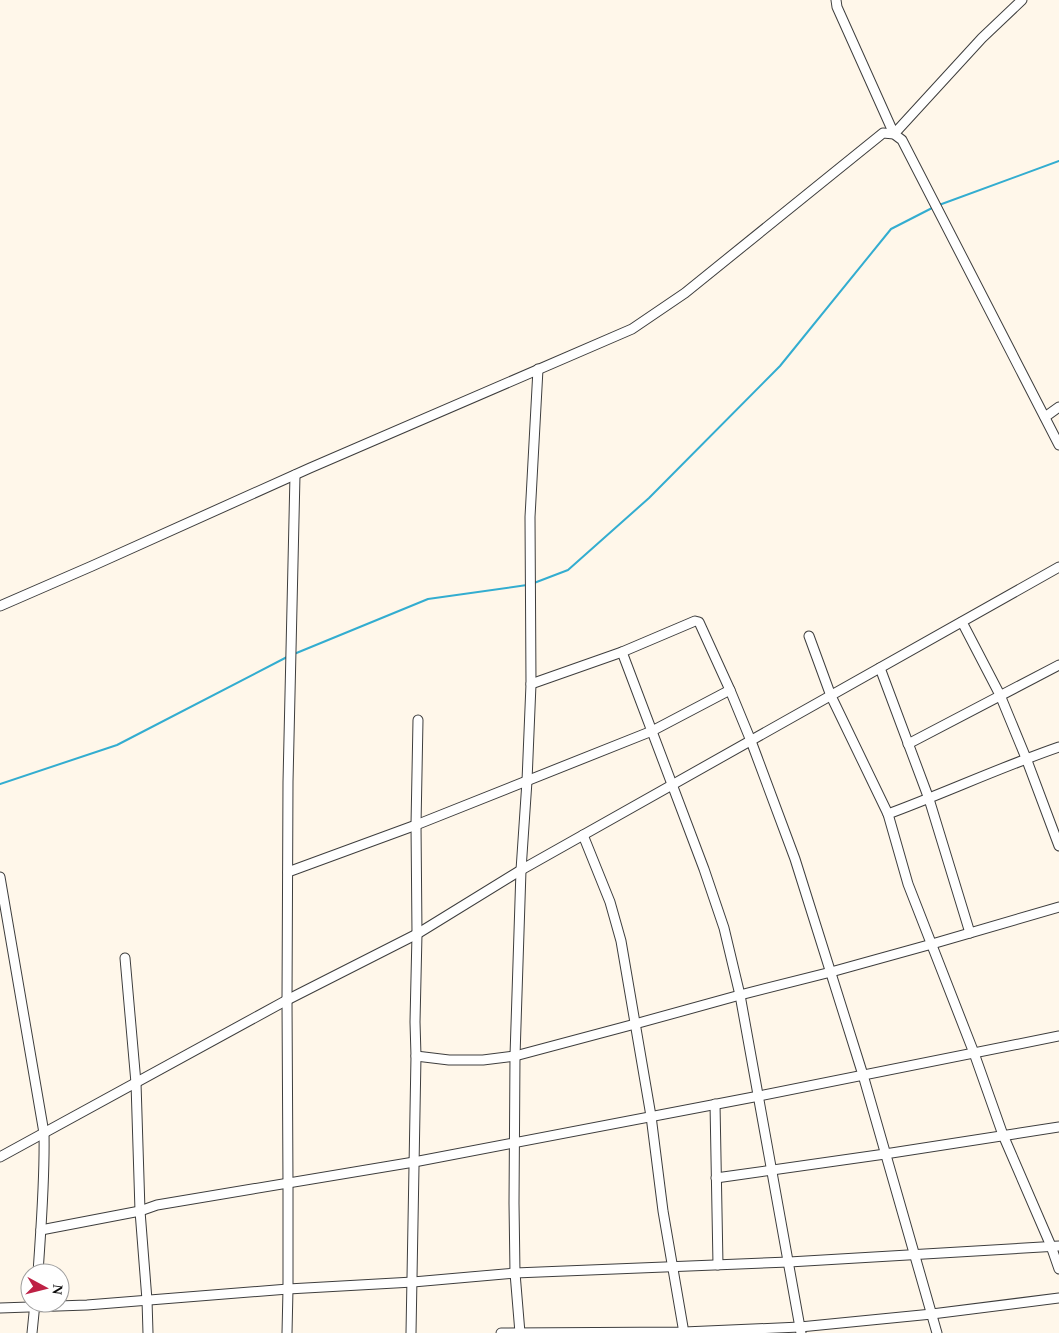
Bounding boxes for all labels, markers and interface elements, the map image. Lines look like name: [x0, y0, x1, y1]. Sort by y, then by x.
north arrow: [20, 1263, 70, 1313]
text: N: [49, 1284, 65, 1295]

